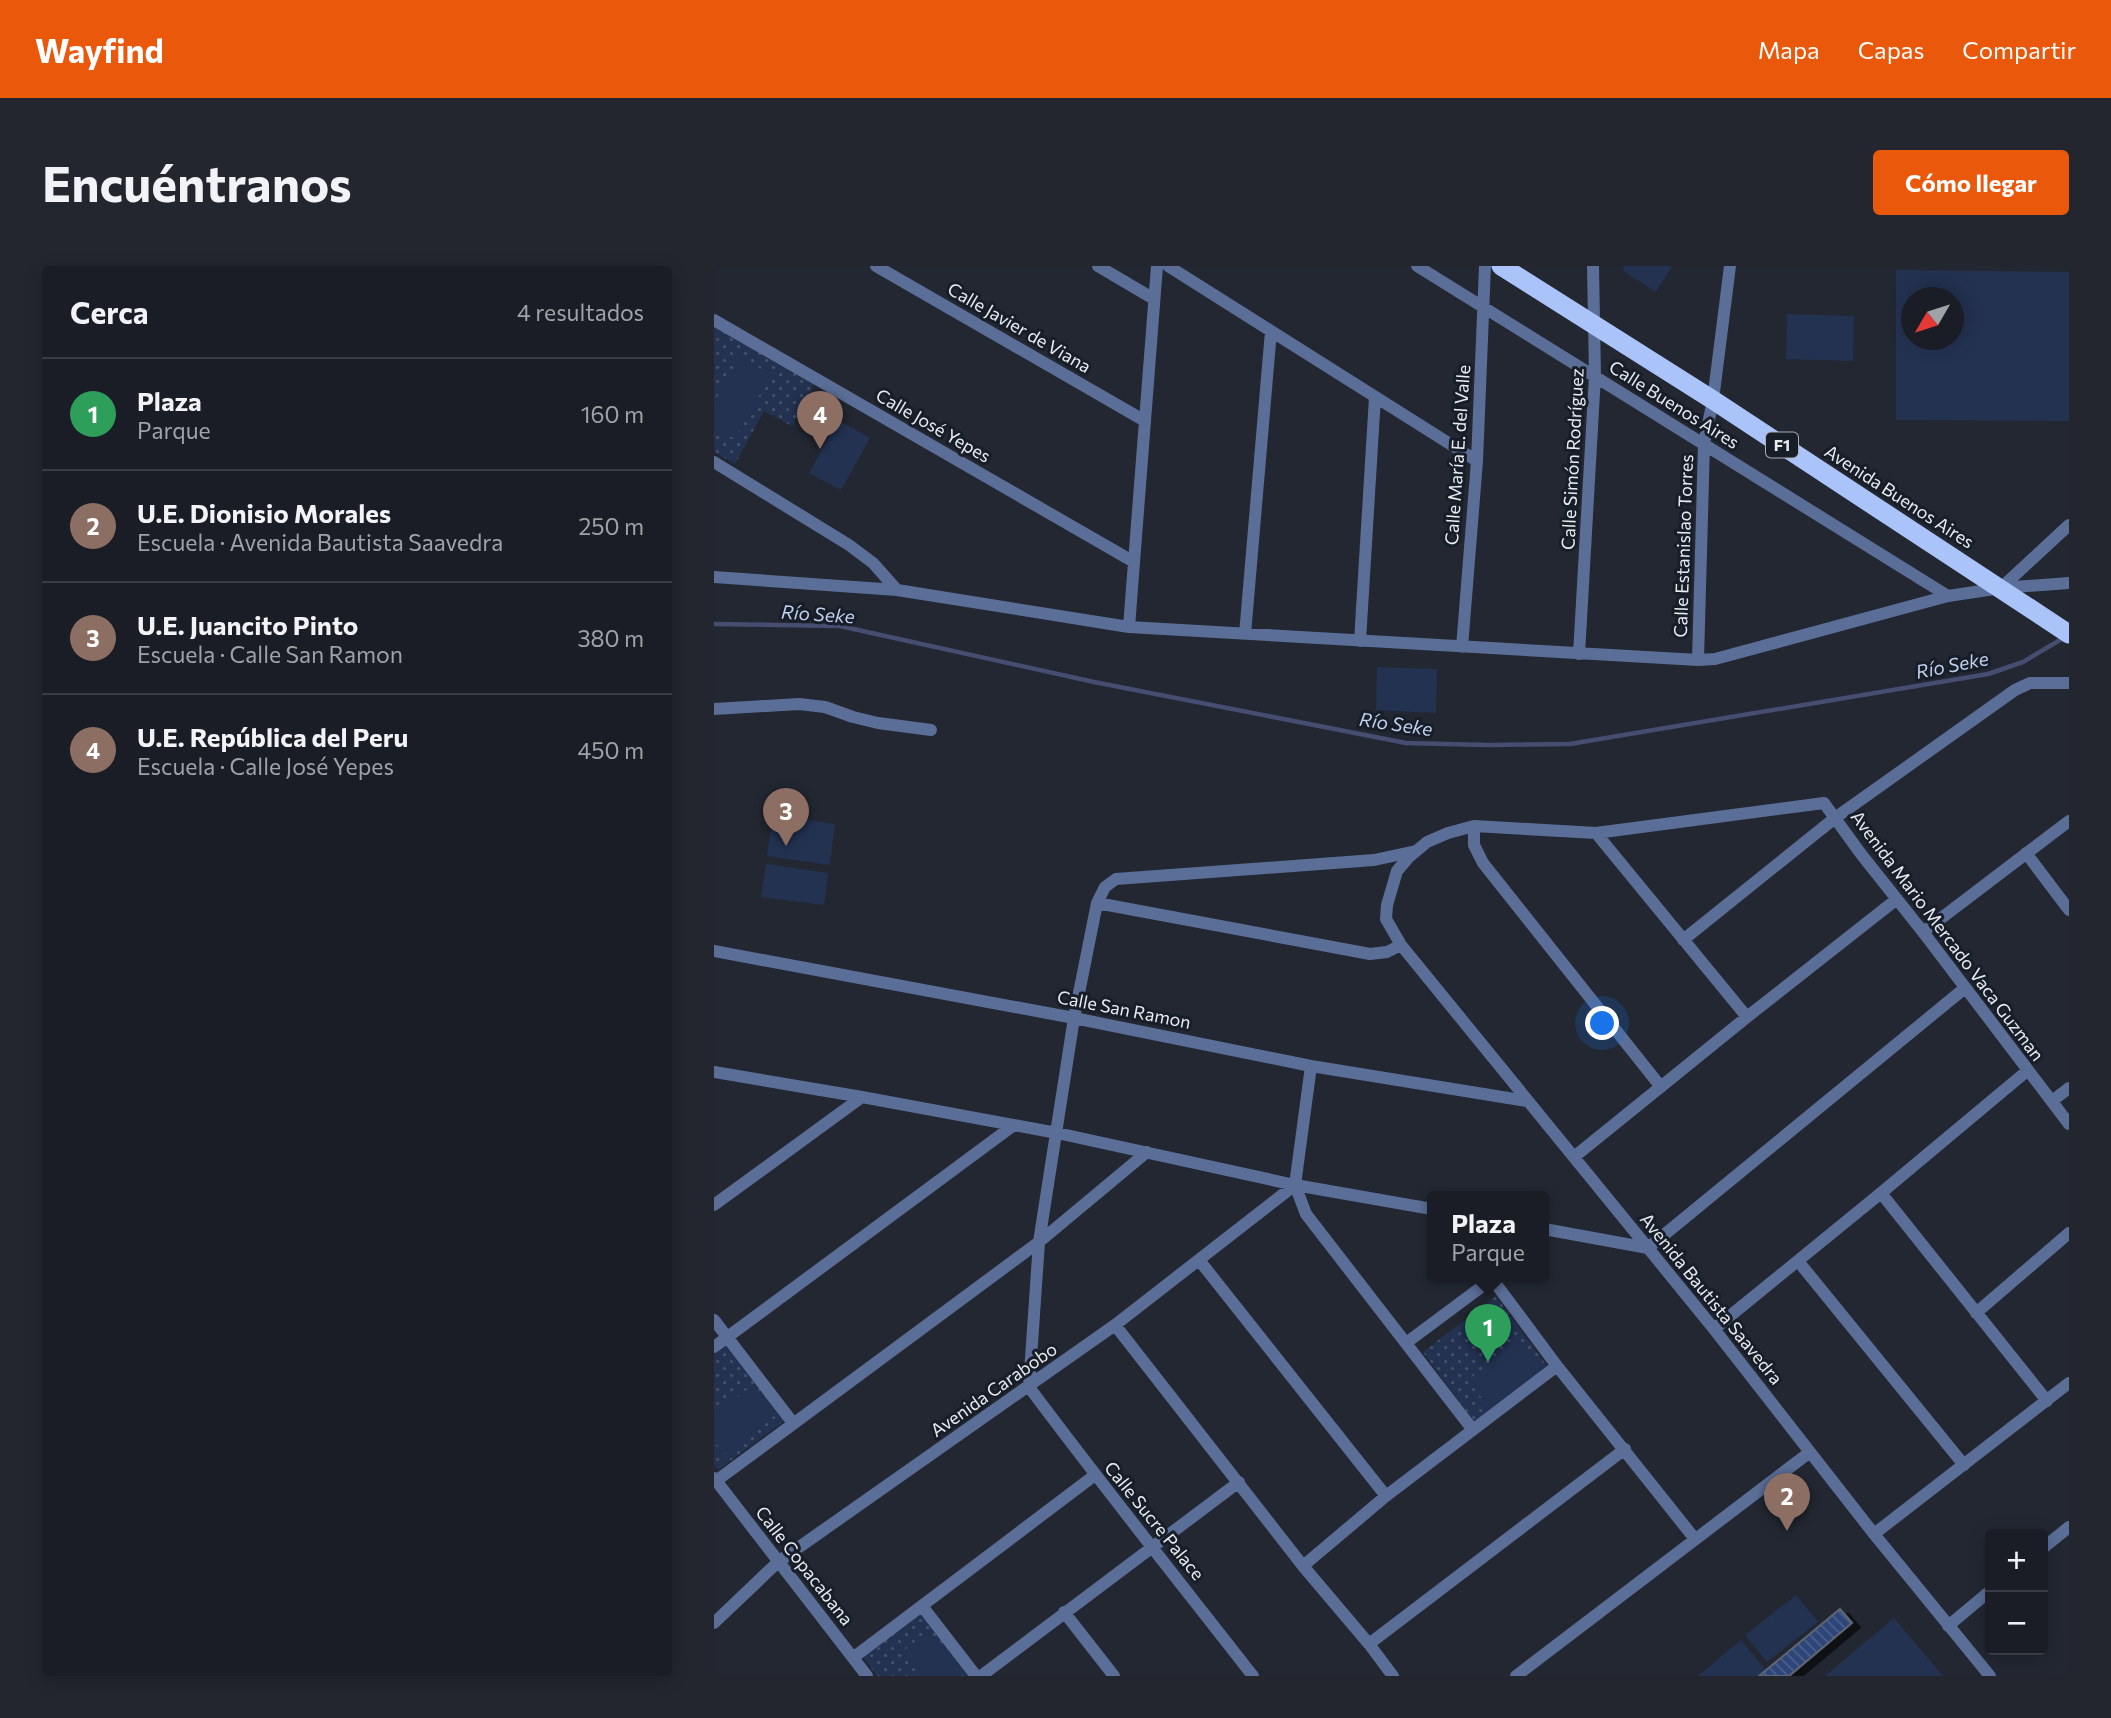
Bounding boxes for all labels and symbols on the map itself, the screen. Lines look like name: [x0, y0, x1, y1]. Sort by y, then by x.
street label: Calle Javier de Viana: [944, 277, 1095, 377]
north arrow: [1901, 287, 1964, 350]
street label: Calle Buenos Aires: [1605, 355, 1744, 453]
street label: Calle María E. del Valle: [1440, 364, 1474, 546]
street label: Calle Simón Rodríguez: [1556, 367, 1588, 550]
street label: Calle José Yepes: [872, 383, 995, 467]
pin: 4: [797, 391, 843, 449]
road number: F1: [1766, 433, 1798, 458]
street label: Avenida Buenos Aires: [1821, 440, 1978, 553]
street label: Calle Estanislao Torres: [1669, 454, 1697, 638]
water label: Río Seke: [780, 599, 856, 628]
water label: Río Seke: [1914, 646, 1990, 683]
water label: Río Seke: [1358, 707, 1434, 740]
pin: 3: [763, 788, 809, 846]
street label: Avenida Mario Mercado Vaca Guzman: [1846, 806, 2049, 1065]
street label: Calle San Ramon: [1055, 985, 1193, 1033]
your location: [1585, 1006, 1619, 1040]
street label: Avenida Bautista Saavedra: [1636, 1208, 1788, 1389]
pin: 1: [1465, 1304, 1511, 1362]
street label: Avenida Carabobo: [926, 1337, 1061, 1441]
street label: Calle Sucre Palace: [1100, 1457, 1209, 1584]
pin: 2: [1764, 1473, 1810, 1531]
street label: Calle Copacabana: [751, 1501, 858, 1629]

